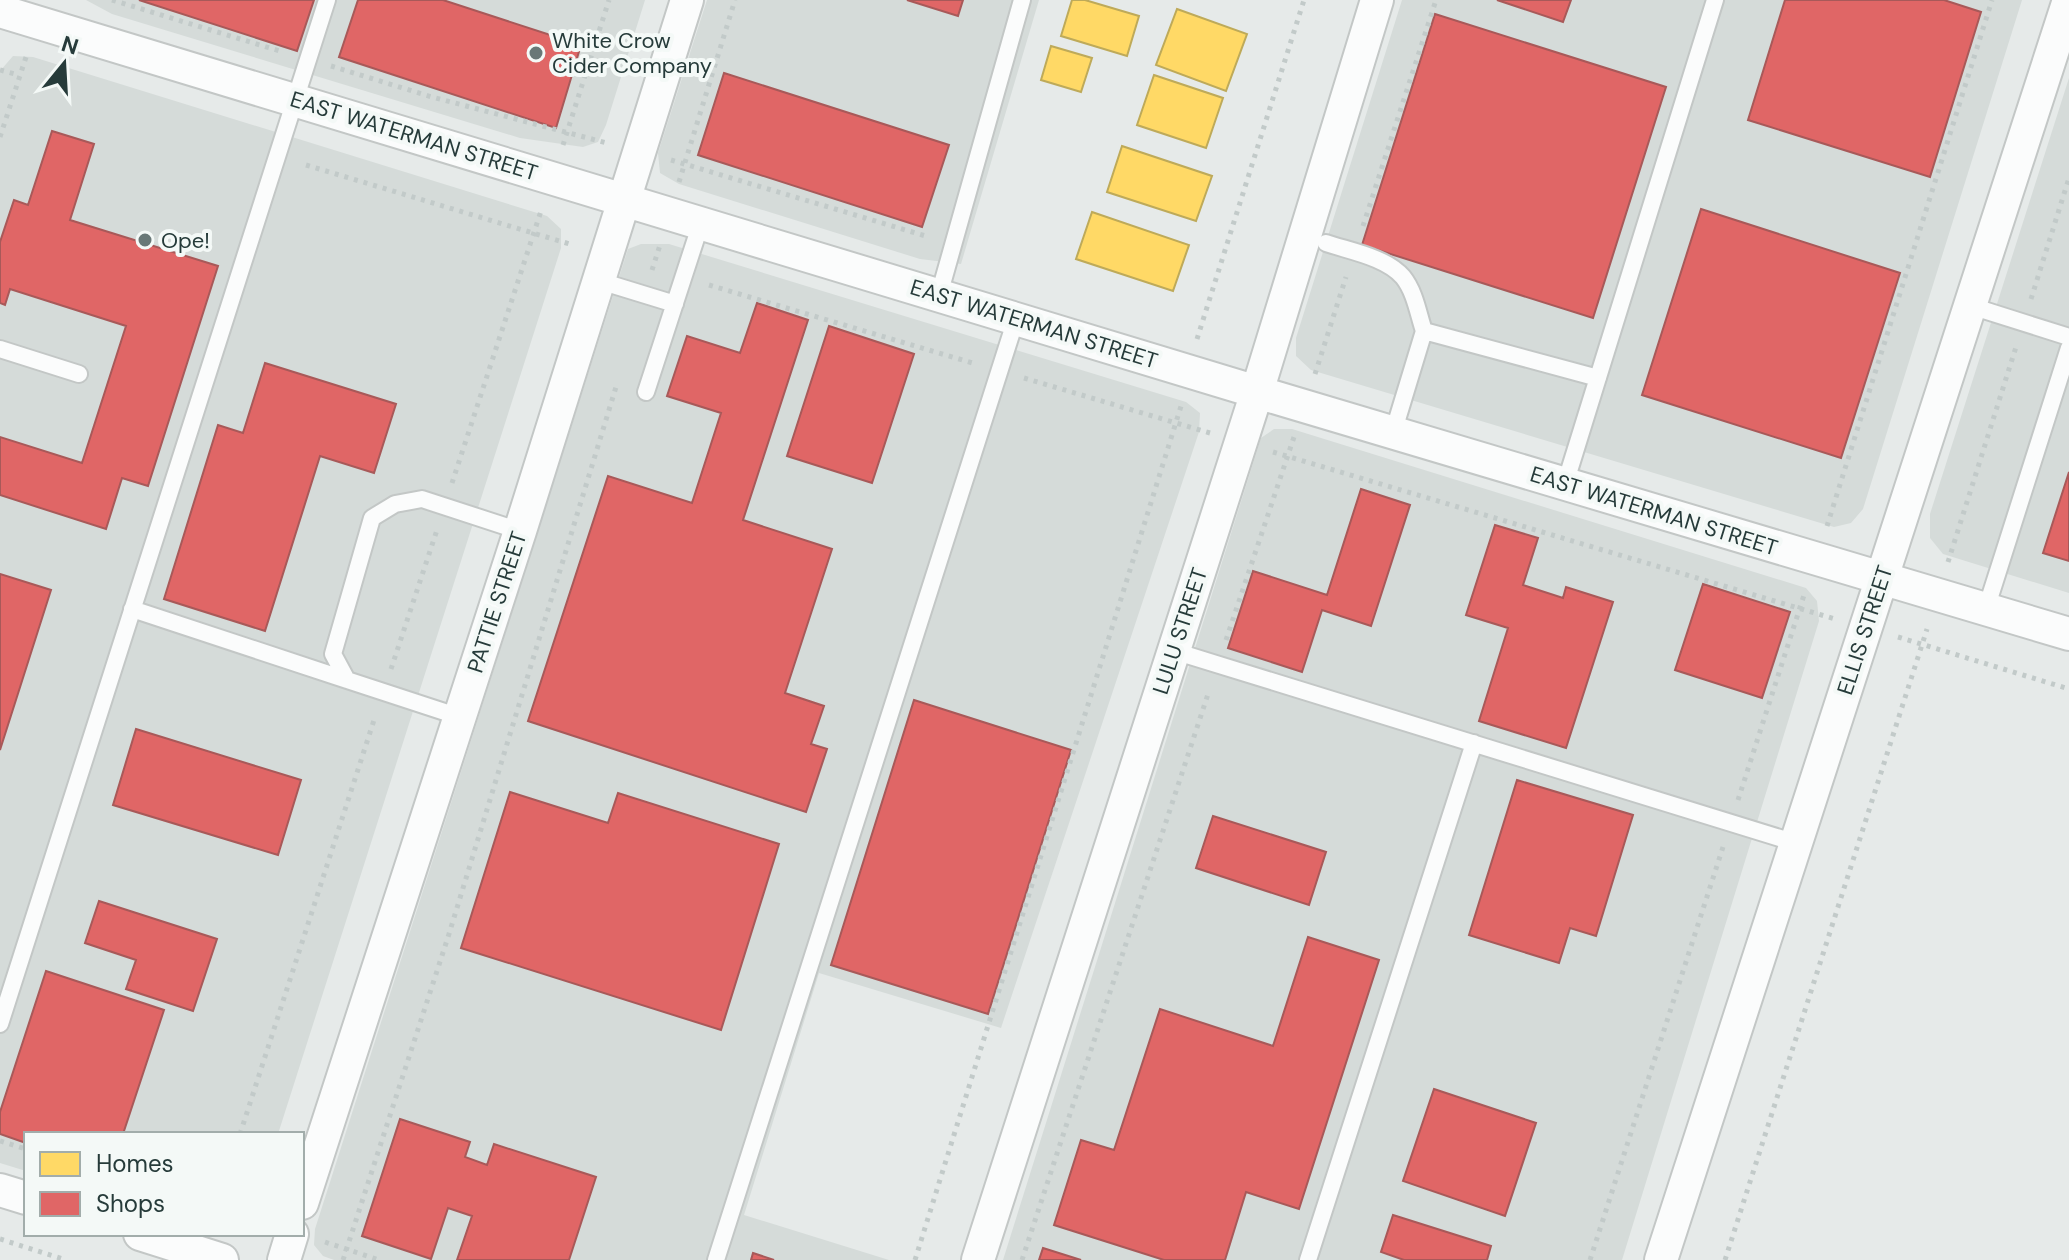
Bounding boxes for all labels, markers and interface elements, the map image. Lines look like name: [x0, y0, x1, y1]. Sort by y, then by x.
north arrow: [24, 24, 104, 104]
place label: White Crow Cider Company: [552, 26, 712, 80]
text: N: [58, 29, 82, 62]
marker: White Crow Cider Company: [527, 44, 545, 62]
street label: EAST WATERMAN STREET: [287, 85, 541, 187]
place label: Ope!: [161, 226, 210, 255]
marker: Ope!: [136, 231, 154, 249]
street label: EAST WATERMAN STREET: [907, 273, 1161, 375]
street label: EAST WATERMAN STREET: [1527, 460, 1781, 562]
street label: PATTIE STREET: [461, 528, 533, 676]
street label: ELLIS STREET: [1830, 562, 1900, 698]
street label: LULU STREET: [1146, 564, 1214, 698]
legend: [24, 1132, 304, 1236]
text: Homes: [96, 1148, 174, 1179]
text: Shops: [96, 1188, 165, 1219]

